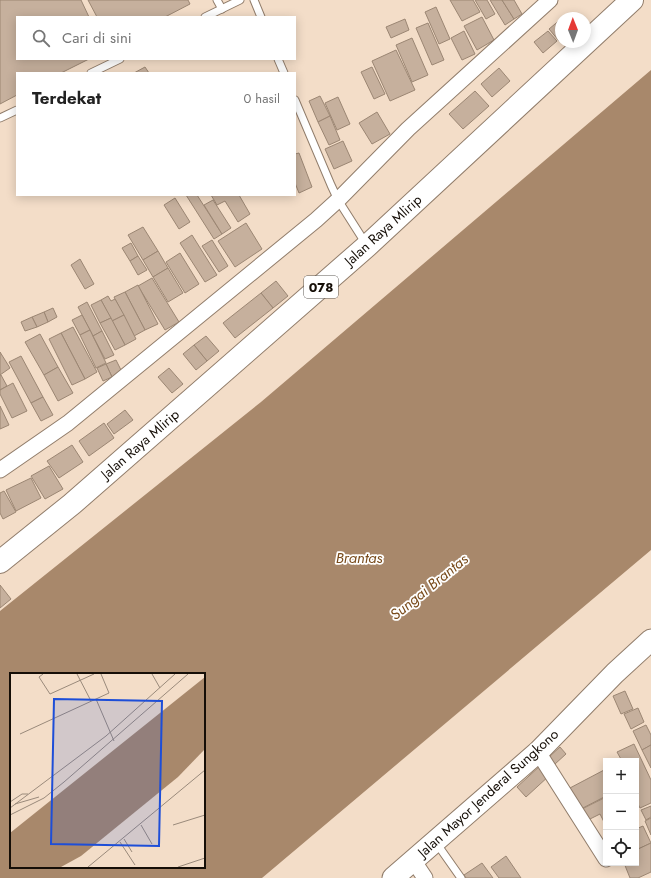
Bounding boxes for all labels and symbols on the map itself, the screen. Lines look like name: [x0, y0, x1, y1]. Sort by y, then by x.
north arrow: [555, 12, 591, 48]
street label: Jalan Raya Mlirip: [338, 190, 426, 271]
road number: 078: [304, 276, 338, 298]
street label: Jalan Raya Mlirip: [95, 404, 183, 485]
water label: Brantas: [336, 547, 382, 569]
water label: Sungai Brantas: [385, 549, 473, 625]
inset map: [10, 673, 205, 868]
street label: Jalan Mayor Jenderal Sungkono: [412, 724, 563, 863]

